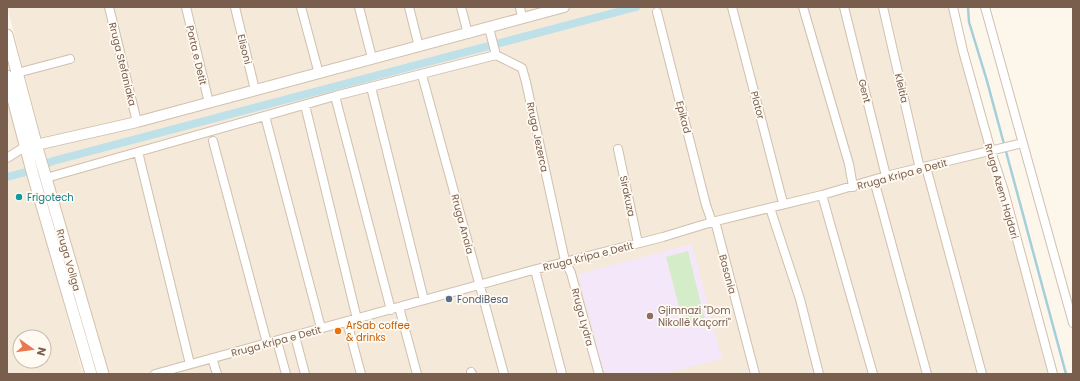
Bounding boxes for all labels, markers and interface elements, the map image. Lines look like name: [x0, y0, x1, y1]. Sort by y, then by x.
street label: Rruga Stefaniaka: [105, 21, 140, 108]
street label: Porta e Detit: [182, 24, 211, 87]
street label: Elisoni: [234, 32, 255, 66]
street label: Kleitia: [891, 72, 912, 104]
street label: Gent: [854, 78, 875, 105]
street label: Plator: [747, 89, 769, 121]
street label: Epikad: [672, 99, 695, 135]
street label: Rruga Jezerca: [523, 101, 552, 173]
street label: Rruga Azem Hajdari: [981, 142, 1022, 241]
street label: Rruga Kripa e Detit: [855, 155, 949, 194]
street label: Sirakuza: [616, 174, 639, 218]
place label: Frigotech: [27, 190, 74, 205]
marker: Frigotech: [14, 192, 24, 202]
street label: Rruga Anaia: [447, 192, 478, 256]
street label: Rruga Vollga: [52, 227, 85, 293]
street label: Rruga Kripa e Detit: [541, 238, 635, 275]
street label: Basania: [715, 253, 740, 296]
street label: Rruga Lydra: [568, 286, 597, 348]
place label: FondiBesa: [457, 292, 508, 307]
marker: FondiBesa: [444, 294, 454, 304]
place label: Gjimnazi "Dom Nikollë Kaçorri": [658, 303, 731, 330]
marker: Gjimnazi "Dom Nikollë Kaçorri": [645, 311, 655, 321]
place label: ArSab coffee & drinks: [346, 318, 410, 345]
street label: Rruga Kripa e Detit: [229, 322, 323, 361]
marker: ArSab coffee & drinks: [333, 326, 343, 336]
north arrow: [12, 329, 52, 369]
text: N: [33, 345, 50, 357]

